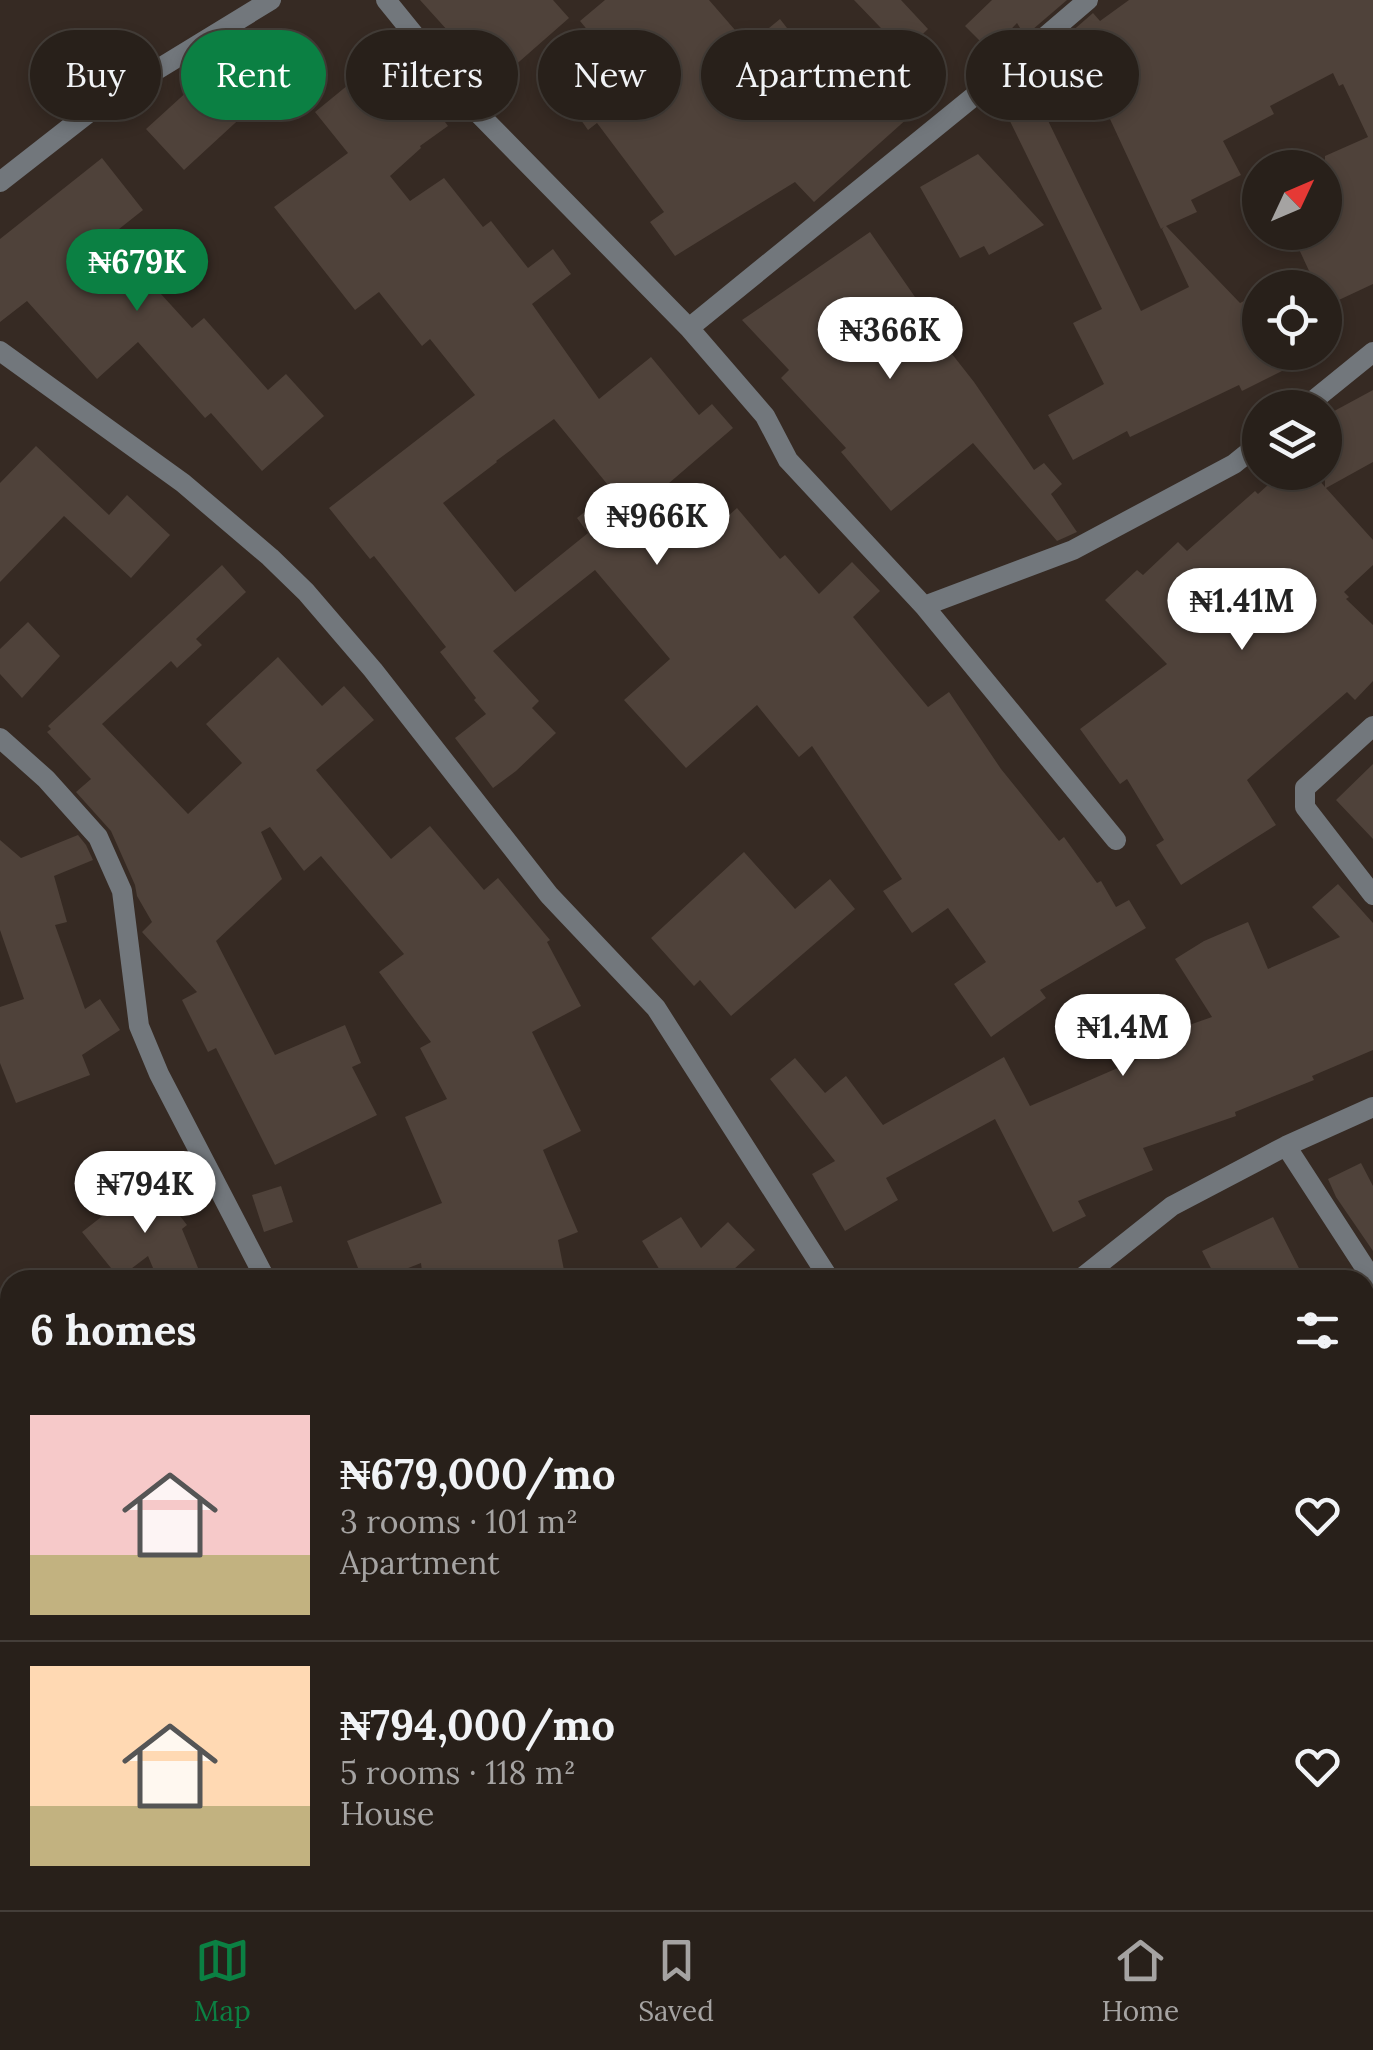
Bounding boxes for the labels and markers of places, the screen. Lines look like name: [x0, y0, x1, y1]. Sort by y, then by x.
pin: ₦679K: [67, 229, 207, 314]
pin: ₦366K: [820, 297, 960, 382]
pin: ₦966K: [587, 483, 727, 568]
pin: ₦1.41M: [1161, 568, 1323, 653]
pin: ₦1.4M: [1053, 994, 1193, 1079]
pin: ₦794K: [75, 1151, 215, 1236]

